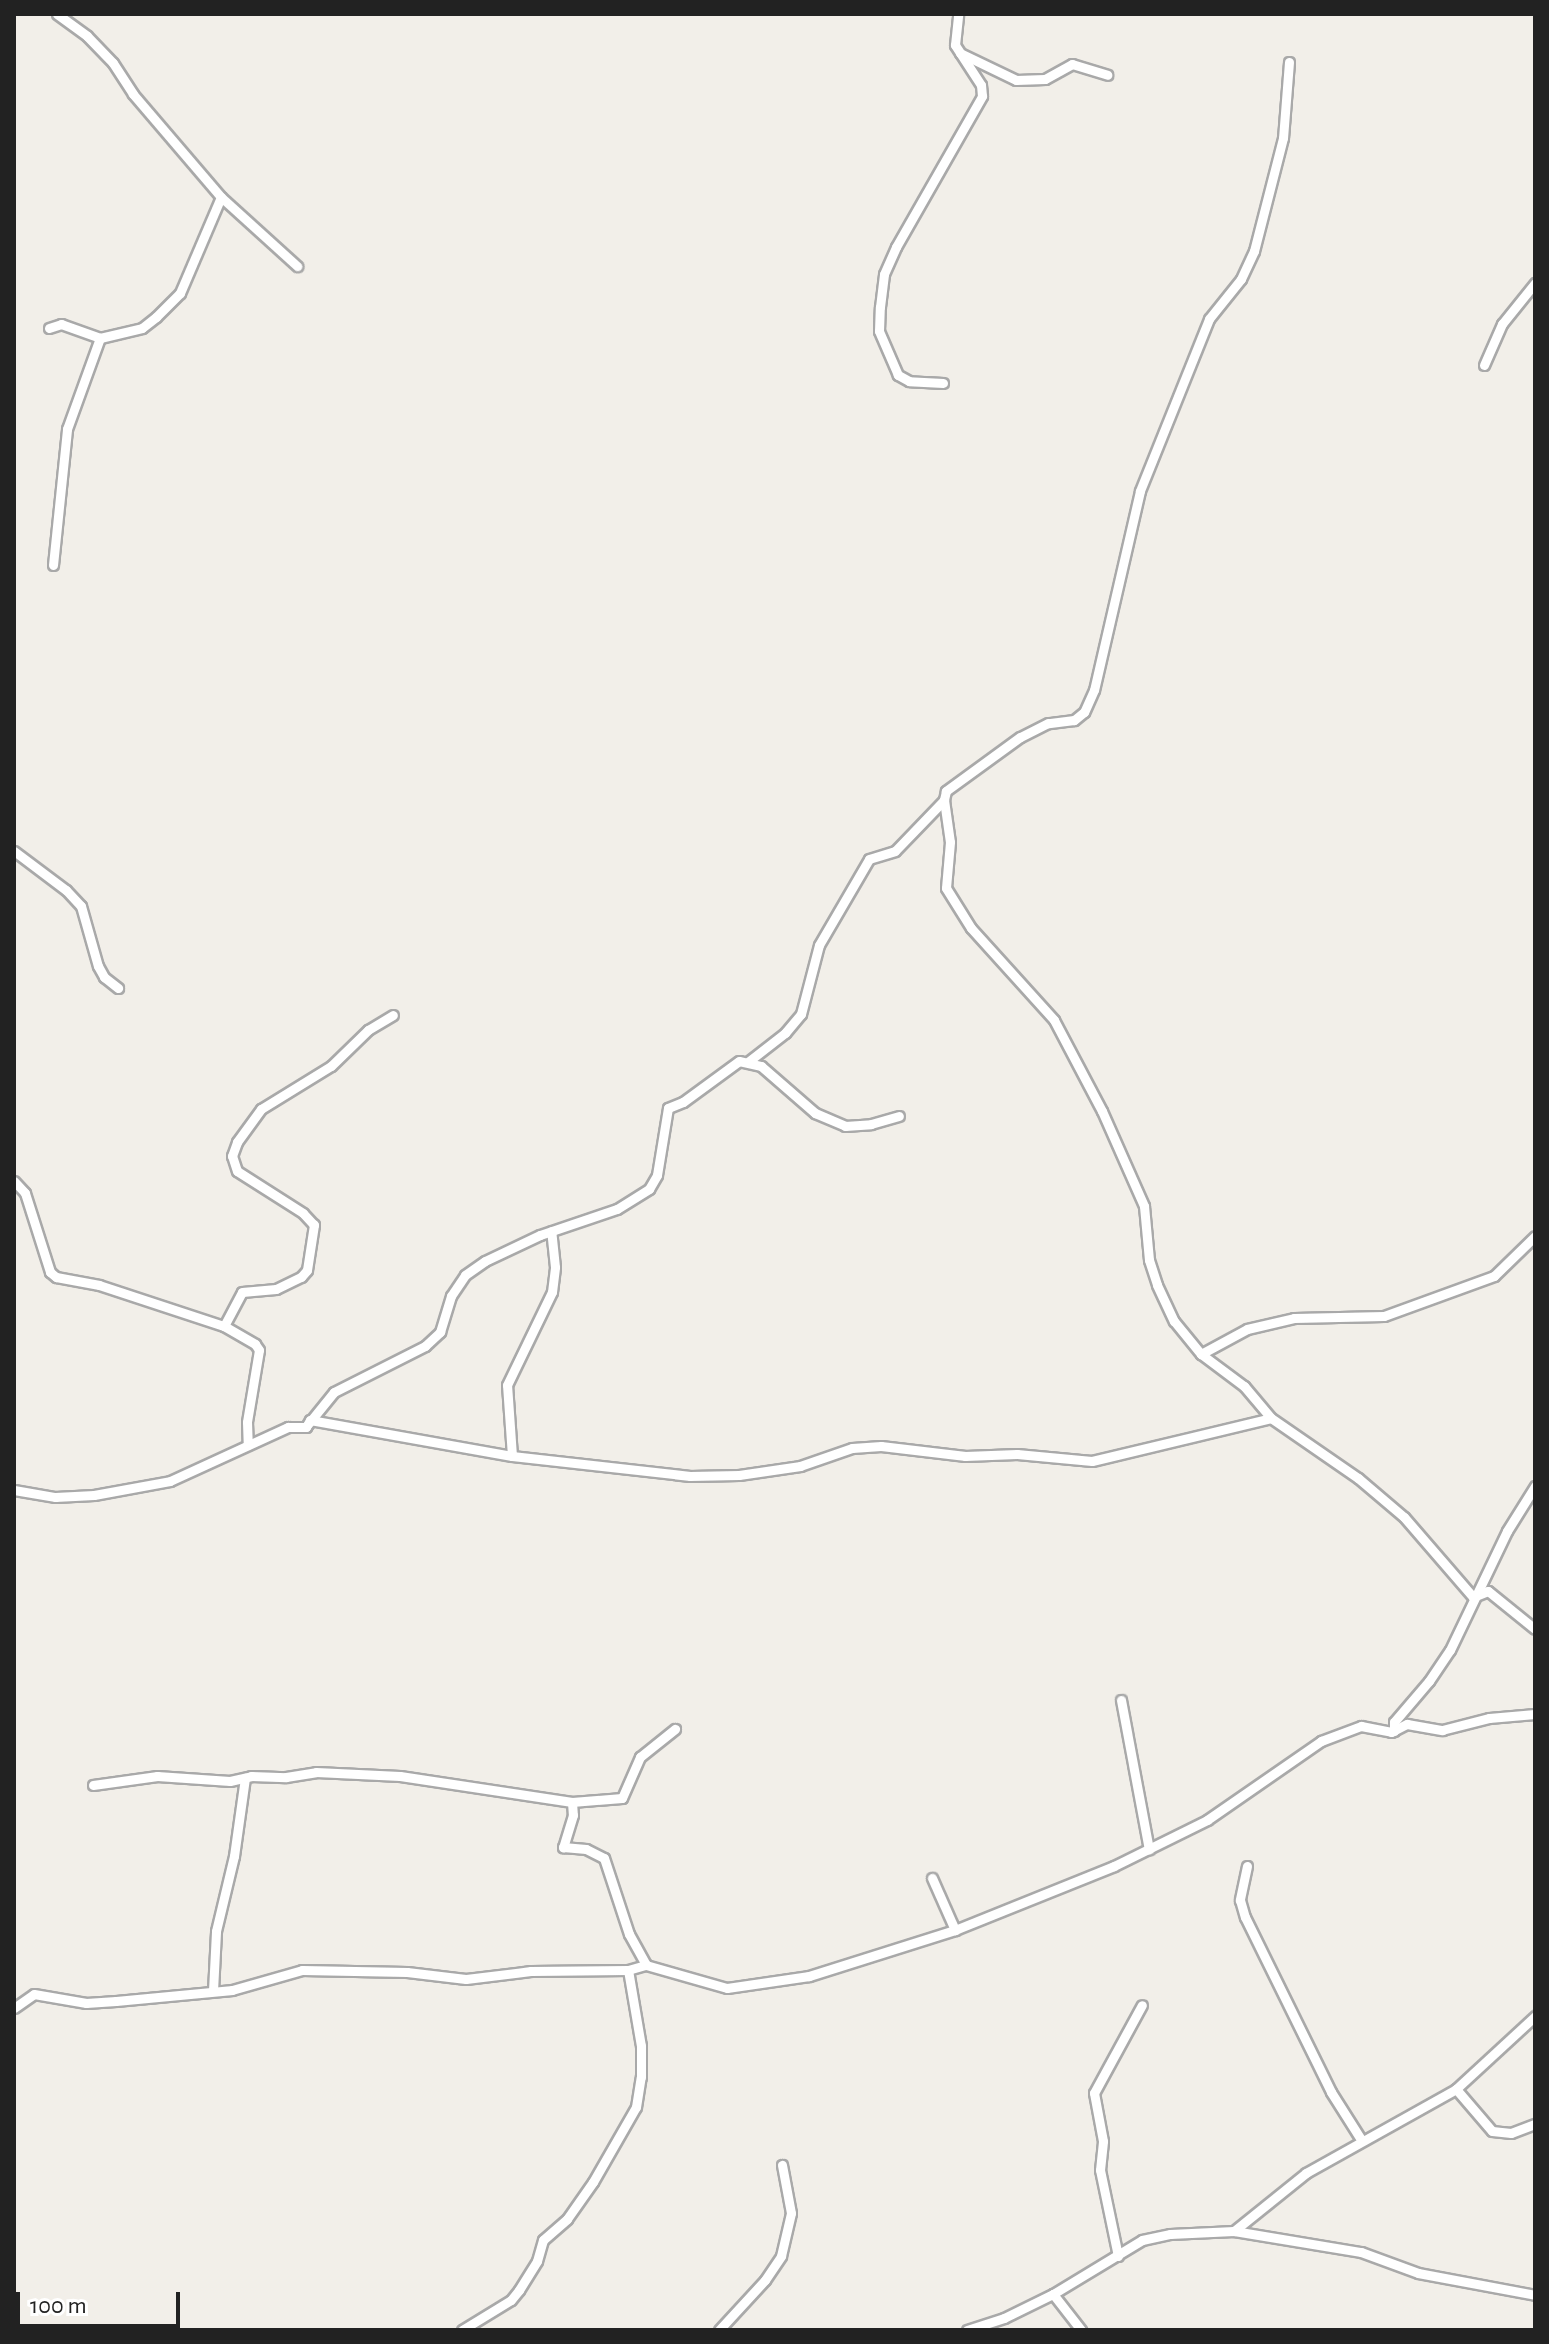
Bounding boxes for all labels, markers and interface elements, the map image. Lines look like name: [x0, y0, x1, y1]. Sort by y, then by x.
scale bar: [20, 2276, 184, 2326]
text: 100 m: [30, 2294, 87, 2318]

